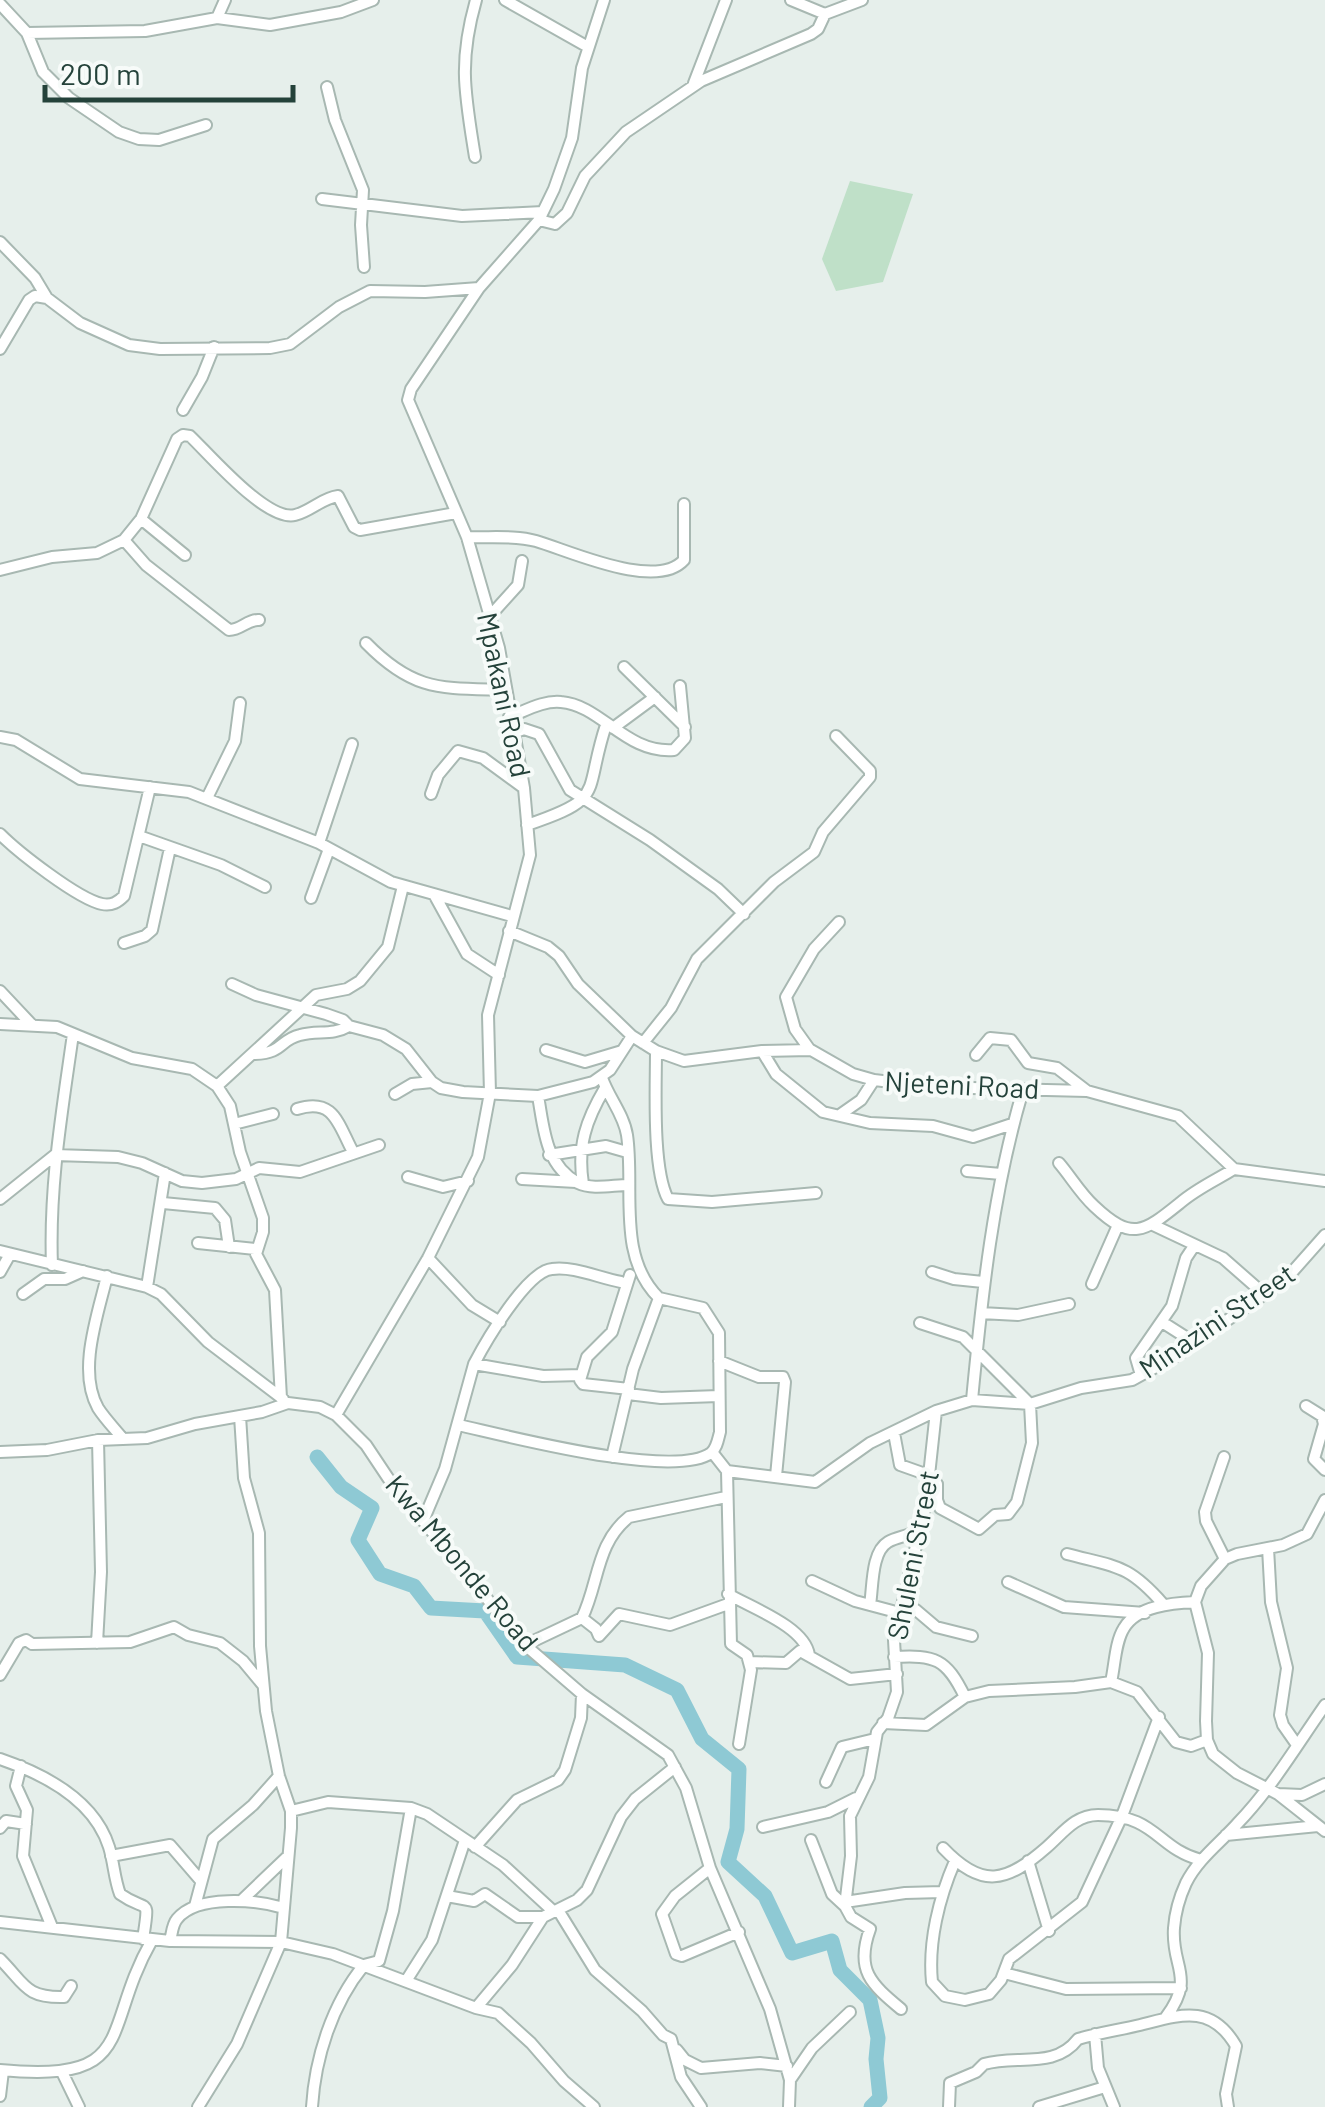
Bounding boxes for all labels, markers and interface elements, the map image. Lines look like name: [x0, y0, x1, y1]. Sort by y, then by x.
scale bar: [45, 40, 292, 102]
text: 200 m: [60, 55, 141, 91]
street label: Mpakani Road: [471, 609, 539, 780]
street label: Njeteni Road: [884, 1063, 1040, 1105]
street label: Minazini Street: [1132, 1256, 1301, 1385]
street label: Kwa Mbonde Road: [379, 1467, 546, 1657]
street label: Shuleni Street: [879, 1467, 945, 1643]

